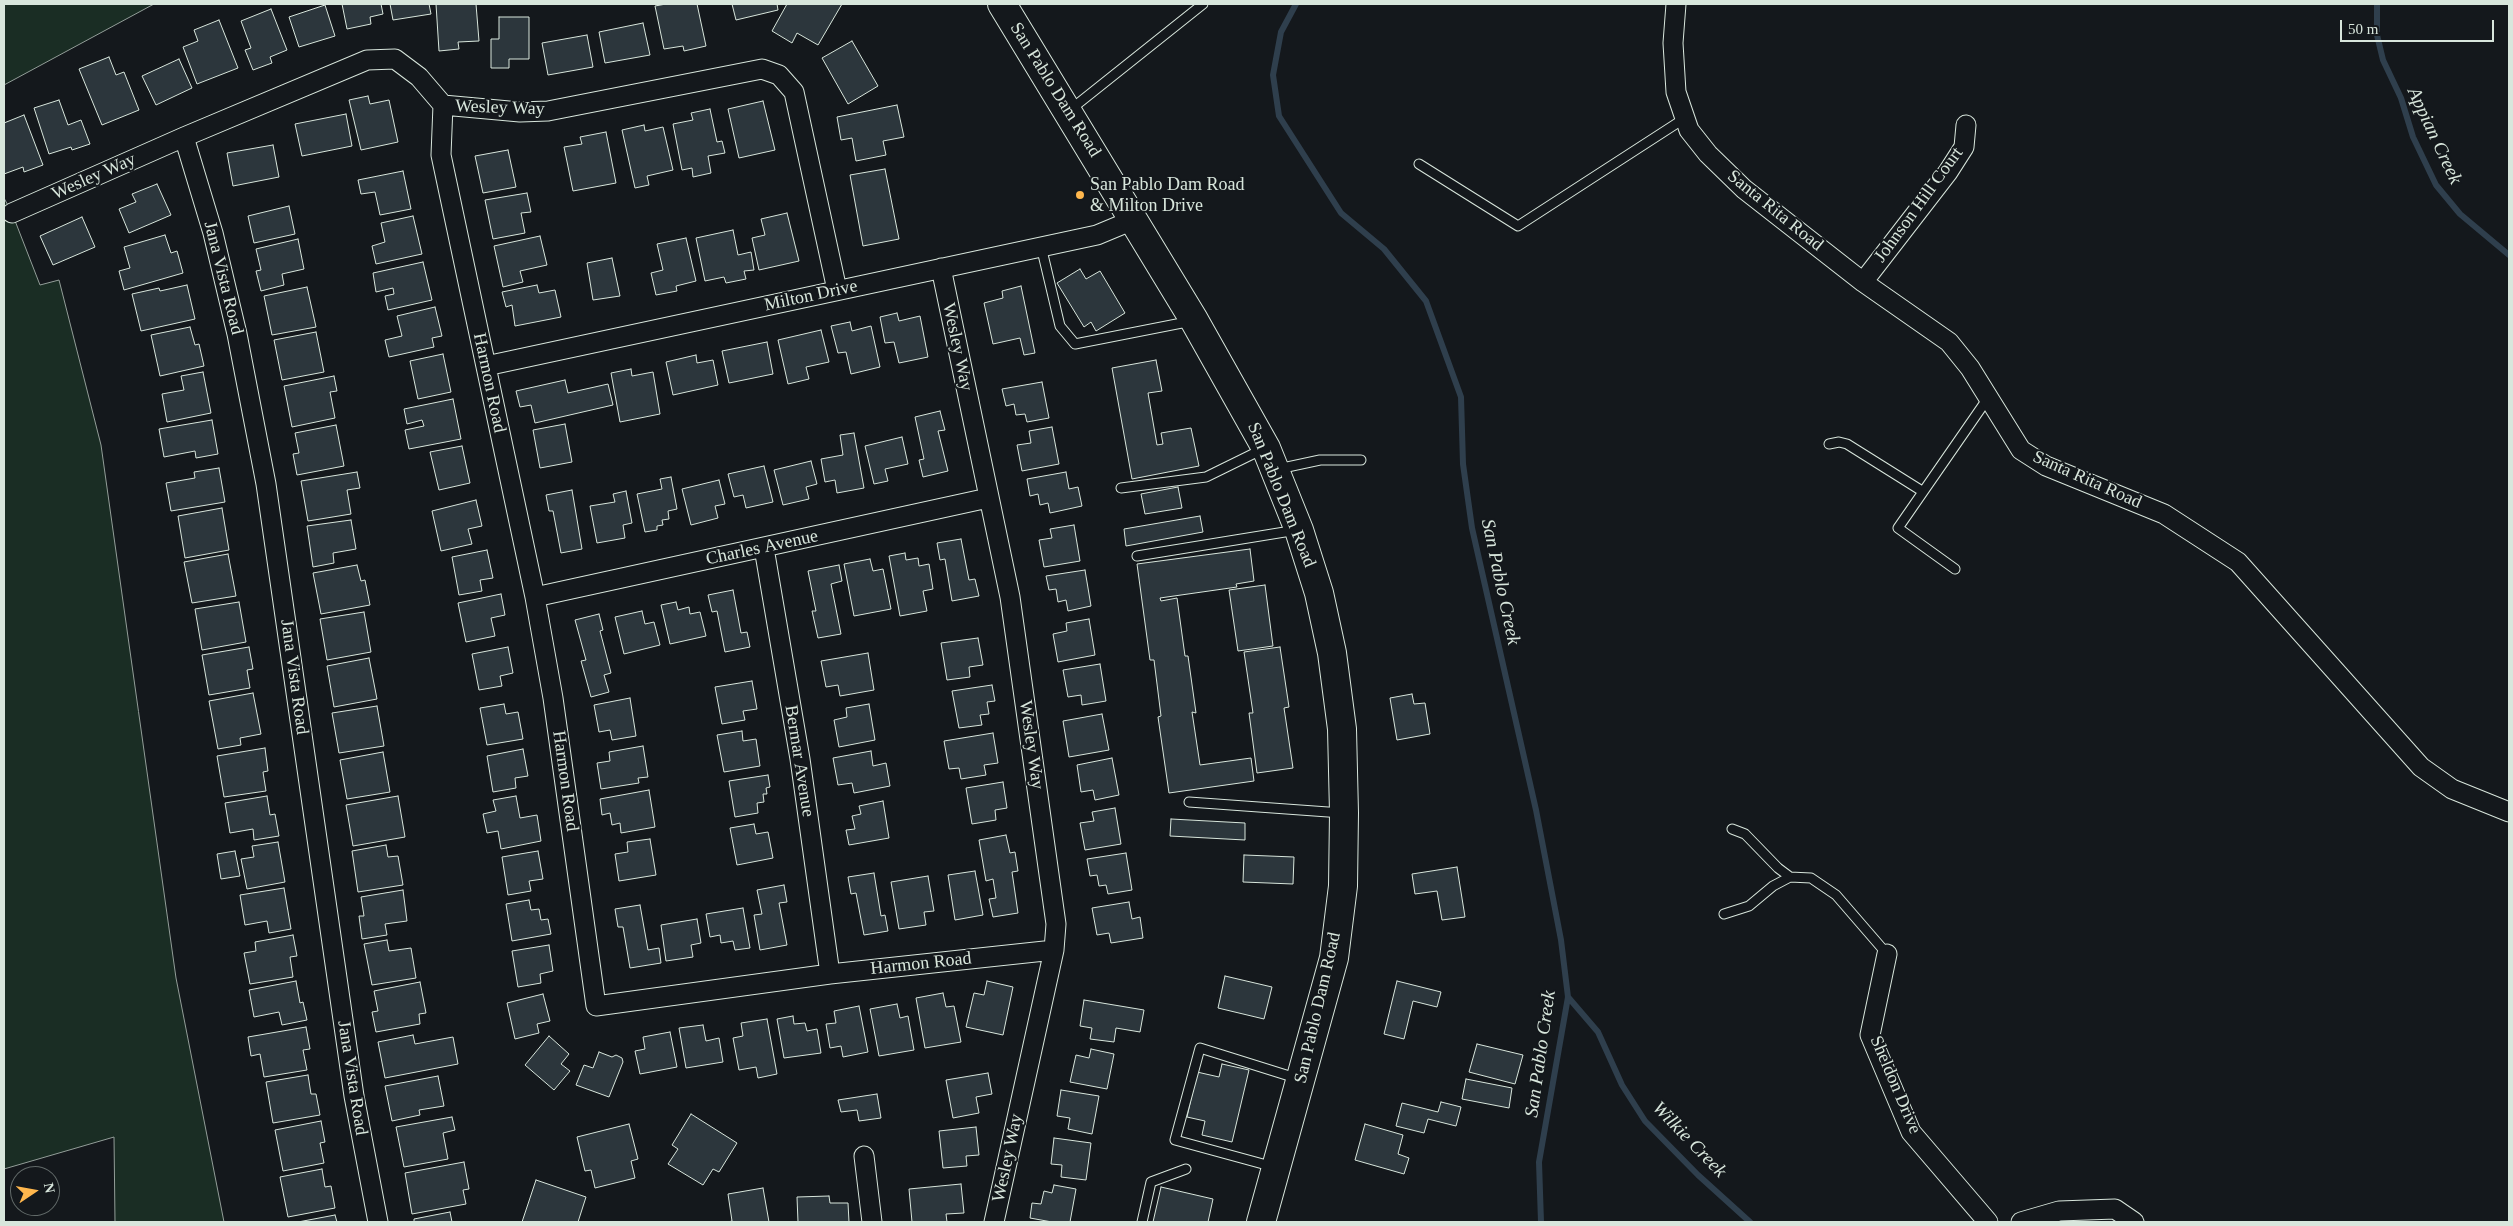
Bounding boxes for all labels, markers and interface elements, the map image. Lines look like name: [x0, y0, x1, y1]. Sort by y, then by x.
scale bar: [2343, 10, 2497, 42]
street label: San Pablo Dam Road: [1005, 19, 1105, 161]
text: 50 m: [2348, 21, 2378, 37]
water label: Appian Creek: [2402, 84, 2466, 188]
street label: Wesley Way: [455, 96, 545, 120]
street label: Johnson Hill Court: [1870, 143, 1968, 267]
street label: Wesley Way: [49, 149, 139, 205]
street label: Santa Rita Road: [1723, 166, 1827, 256]
place label: San Pablo Dam Road & Milton Drive: [1090, 174, 1244, 216]
marker: San Pablo Dam Road & Milton Drive: [1074, 189, 1086, 201]
street label: Jana Vista Road: [199, 219, 247, 337]
street label: Milton Drive: [763, 276, 859, 316]
street label: Wesley Way: [937, 301, 977, 393]
street label: Harmon Road: [468, 331, 510, 435]
street label: San Pablo Dam Road: [1242, 419, 1320, 571]
street label: Santa Rita Road: [2029, 446, 2145, 514]
water label: San Pablo Creek: [1476, 517, 1524, 647]
street label: Charles Avenue: [704, 526, 820, 570]
street label: Jana Vista Road: [275, 618, 313, 736]
street label: Wesley Way: [1014, 699, 1048, 791]
street label: Bermar Avenue: [779, 703, 819, 819]
street label: Harmon Road: [547, 729, 583, 833]
street label: San Pablo Dam Road: [1290, 930, 1346, 1086]
street label: Harmon Road: [869, 948, 973, 980]
water label: San Pablo Creek: [1521, 989, 1561, 1119]
street label: Jana Vista Road: [332, 1019, 372, 1137]
street label: Sheldon Drive: [1865, 1033, 1925, 1137]
water label: Wilkie Creek: [1647, 1097, 1731, 1183]
street label: Wesley Way: [988, 1112, 1028, 1204]
north arrow: [10, 1166, 60, 1216]
text: N: [41, 1181, 58, 1194]

